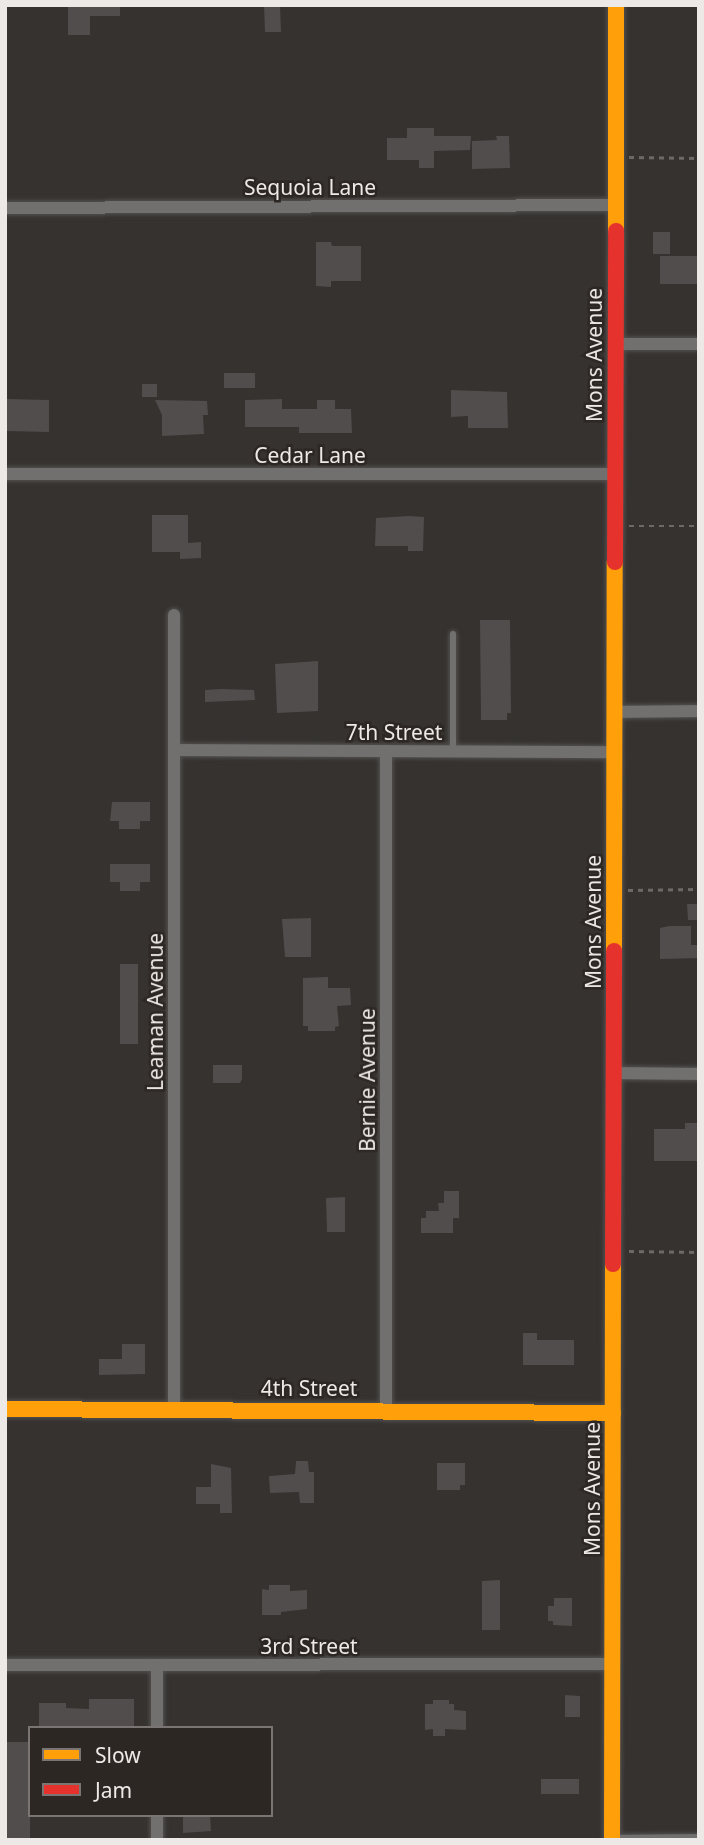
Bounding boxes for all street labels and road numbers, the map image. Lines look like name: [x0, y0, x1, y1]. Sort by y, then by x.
street label: Sequoia Lane: [244, 174, 376, 200]
street label: Mons Avenue: [581, 288, 607, 422]
street label: Cedar Lane: [254, 442, 366, 468]
street label: 7th Street: [346, 719, 442, 745]
street label: Mons Avenue: [580, 855, 606, 989]
street label: Leaman Avenue: [142, 933, 168, 1091]
street label: Bernie Avenue: [354, 1008, 380, 1152]
street label: 4th Street: [261, 1375, 357, 1401]
street label: Mons Avenue: [579, 1422, 605, 1556]
street label: 3rd Street: [260, 1633, 358, 1659]

